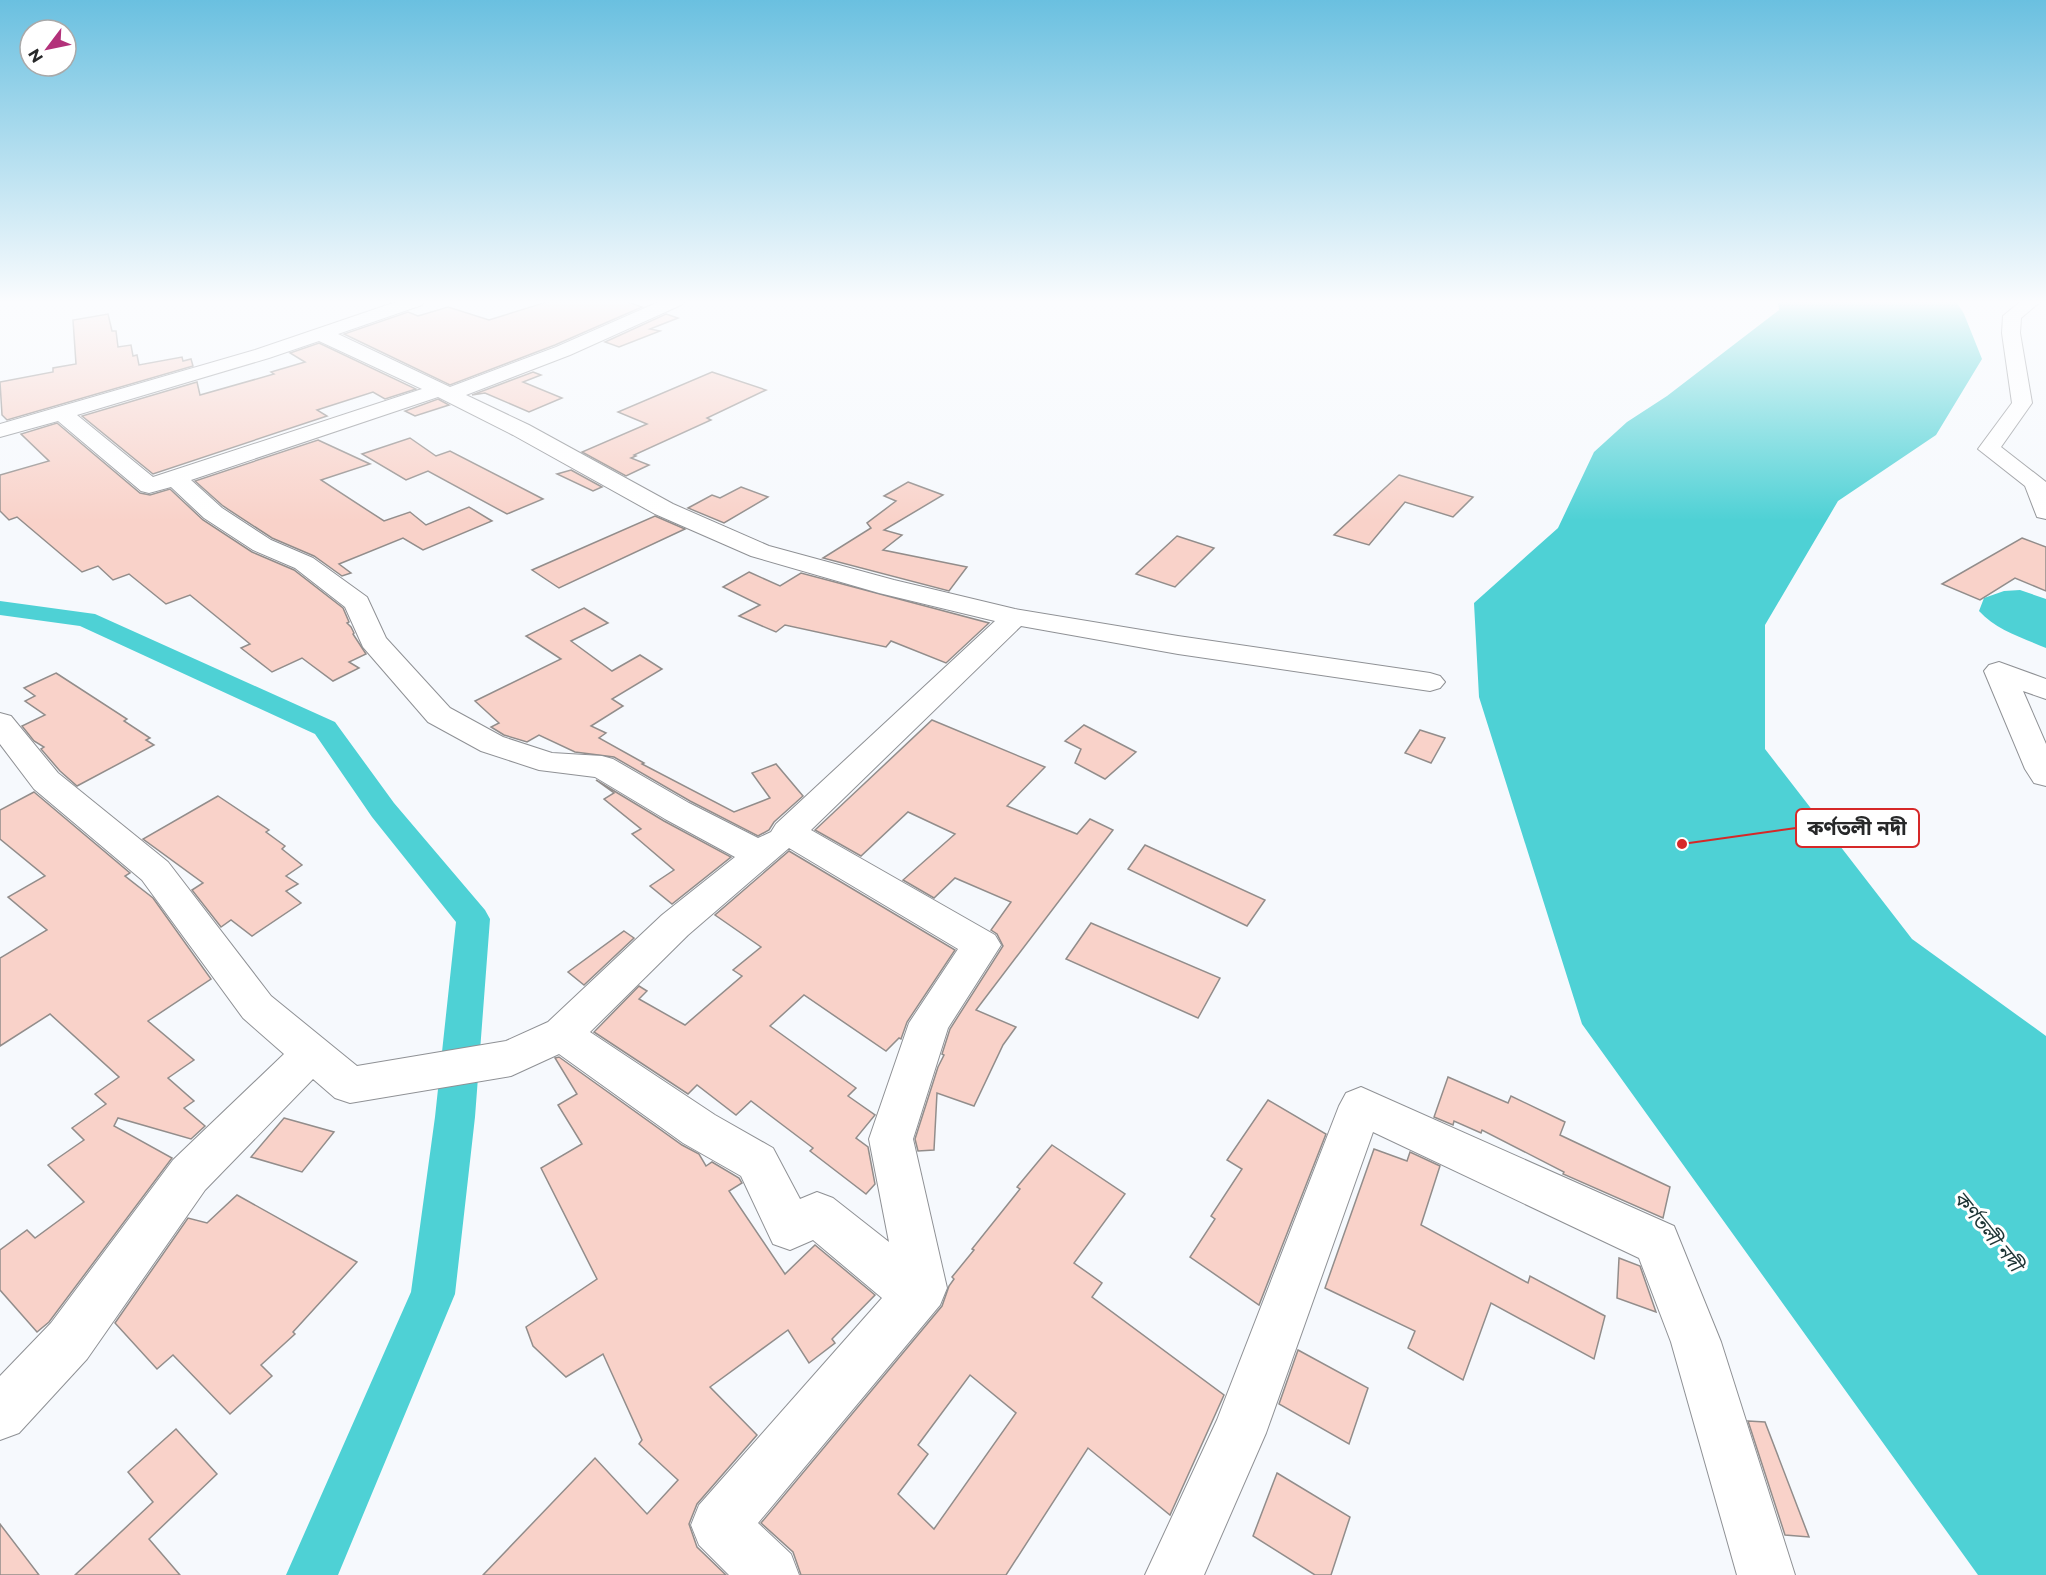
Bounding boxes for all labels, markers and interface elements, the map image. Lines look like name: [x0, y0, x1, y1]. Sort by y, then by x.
north arrow: [18, 18, 78, 78]
text: N: [24, 45, 47, 66]
callout: কর্ণতলী নদী: [1796, 809, 1919, 847]
text: কর্ণতলী নদী: [1806, 816, 1907, 840]
water label: কর্ণতলী নদী: [1948, 1186, 2030, 1279]

